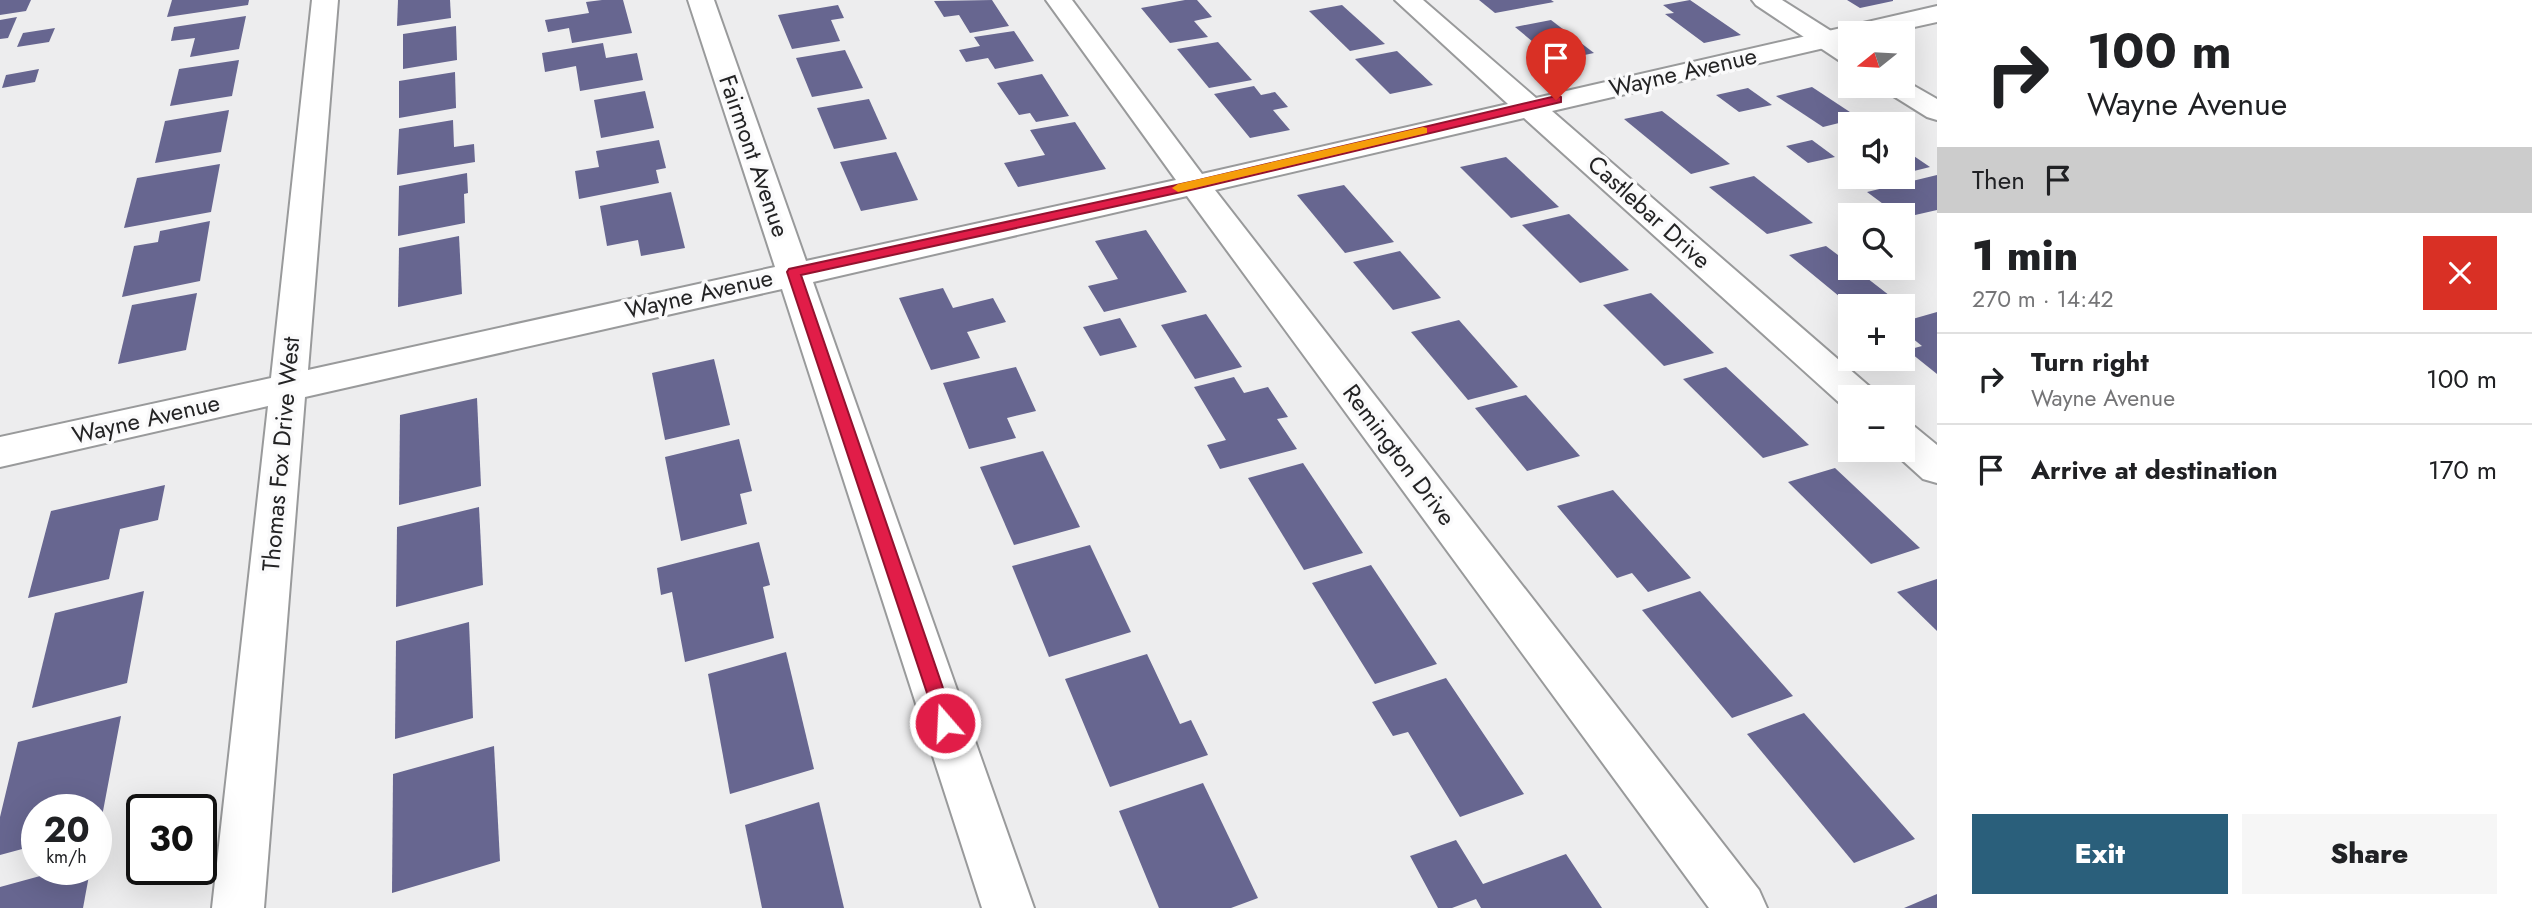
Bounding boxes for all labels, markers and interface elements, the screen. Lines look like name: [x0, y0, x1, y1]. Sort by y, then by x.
text: 100 m: [2087, 16, 2232, 86]
north arrow: [1838, 21, 1914, 98]
map controls: [1838, 21, 1915, 462]
pin: [1526, 28, 1586, 100]
icon: right: [1972, 28, 2063, 119]
street label: Wayne Avenue: [1606, 38, 1760, 105]
icon: arrive: [1537, 39, 1575, 77]
street label: Fairmont Avenue: [710, 70, 799, 242]
text: Wayne Avenue: [2087, 81, 2287, 127]
button: sound: [1838, 112, 1915, 189]
street label: Castlebar Drive: [1580, 147, 1719, 277]
text: Then: [1972, 161, 2025, 199]
icon: arrive: [2039, 161, 2077, 199]
button: search: [1838, 203, 1915, 280]
text: 1 min: [1972, 225, 2078, 286]
button: close: [2423, 236, 2497, 310]
street label: Wayne Avenue: [622, 260, 776, 327]
text: 270 m · 14:42: [1972, 282, 2114, 316]
button: +: [1838, 294, 1915, 371]
street label: Thomas Fox Drive West: [253, 335, 308, 573]
text: Turn right: [2031, 343, 2149, 381]
icon: right: [1972, 360, 2010, 398]
text: 100 m: [2426, 360, 2497, 398]
street label: Remington Drive: [1335, 377, 1464, 533]
text: Wayne Avenue: [2031, 381, 2175, 415]
street label: Wayne Avenue: [69, 385, 223, 452]
button: −: [1838, 385, 1915, 462]
icon: arrive: [1972, 451, 2010, 489]
text: Arrive at destination: [2031, 451, 2278, 489]
text: 170 m: [2428, 451, 2497, 489]
position arrow: [908, 686, 982, 760]
speed limit sign: 30: [126, 794, 217, 885]
text: 20: [43, 805, 90, 855]
button: Exit: [1972, 814, 2228, 894]
button: Share: [2242, 814, 2497, 894]
text: km/h: [46, 844, 87, 870]

